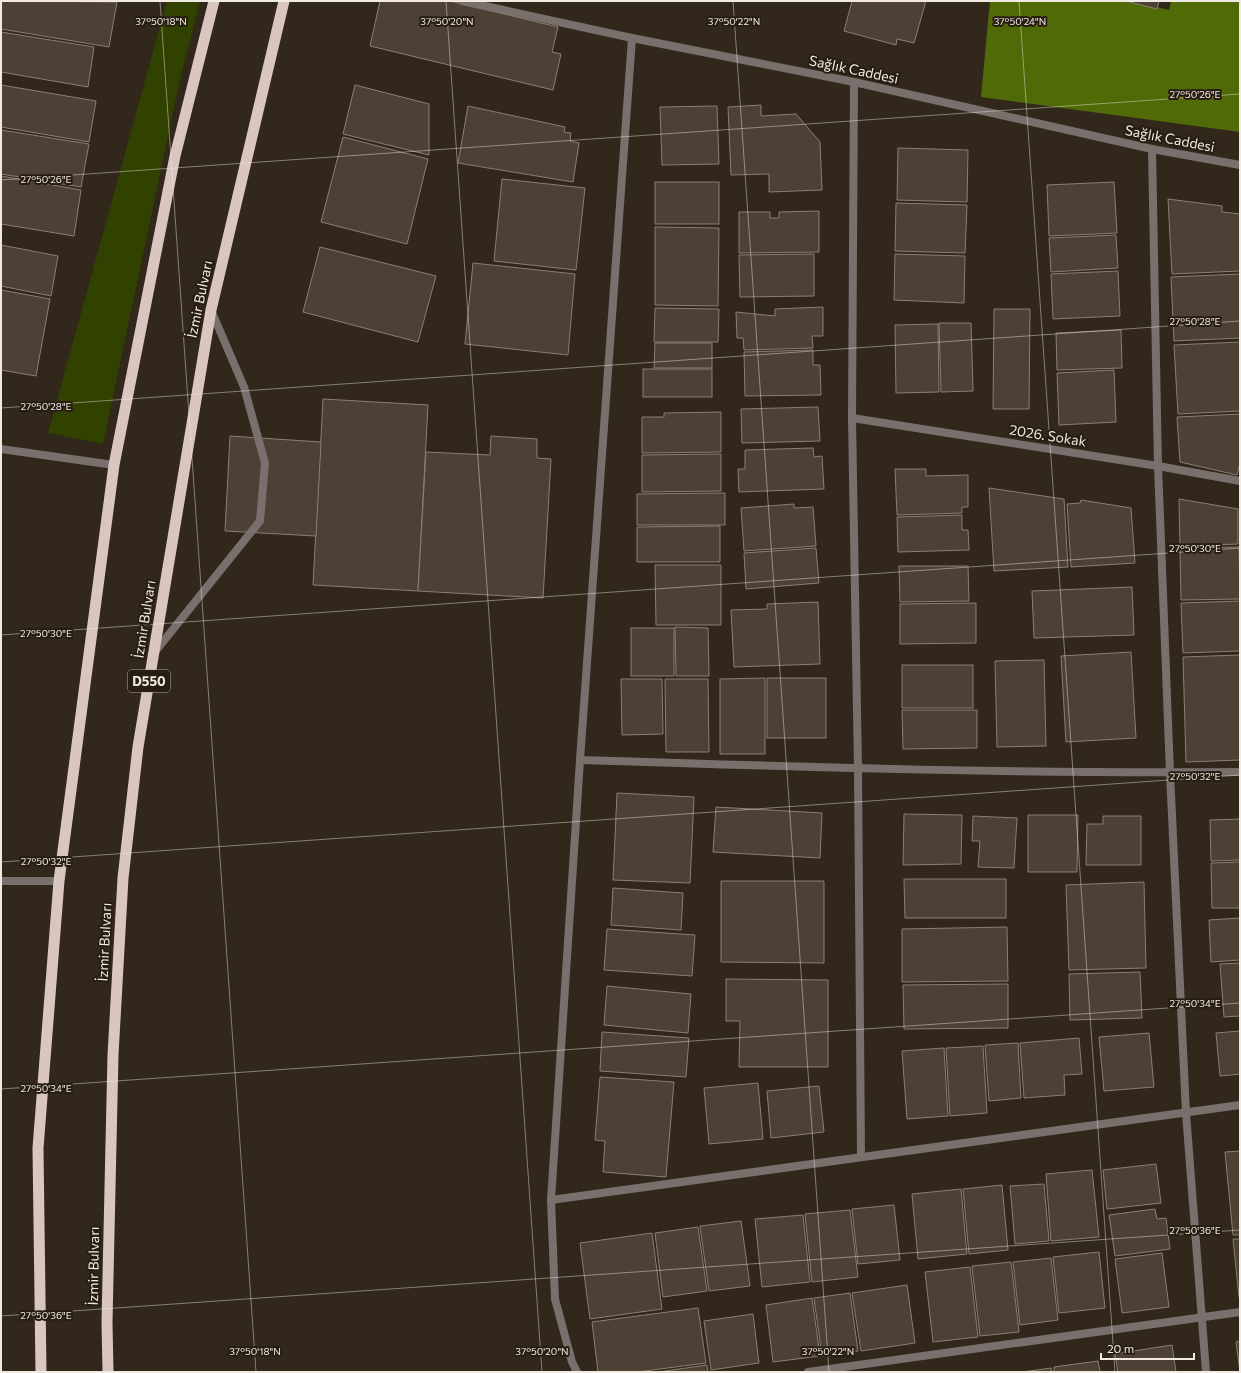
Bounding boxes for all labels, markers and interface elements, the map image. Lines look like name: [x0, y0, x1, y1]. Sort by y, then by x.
text: 37°50'18"N: [135, 15, 187, 27]
text: 37°50'20"N: [420, 15, 474, 27]
text: 37°50'22"N: [708, 15, 760, 27]
text: 37°50'24"N: [994, 15, 1046, 27]
street label: Sağlık Caddesi: [808, 51, 900, 87]
text: 27°50'26"E: [1169, 88, 1221, 100]
street label: Sağlık Caddesi: [1124, 121, 1216, 155]
text: 27°50'26"E: [20, 173, 72, 185]
street label: İzmir Bulvarı: [182, 259, 216, 339]
text: 27°50'28"E: [1169, 315, 1221, 327]
text: 27°50'28"E: [20, 400, 72, 412]
street label: 2026. Sokak: [1008, 421, 1088, 450]
text: 27°50'30"E: [1169, 542, 1221, 554]
street label: İzmir Bulvarı: [129, 579, 159, 659]
text: 27°50'30"E: [20, 627, 72, 639]
road number: D550: [128, 670, 170, 692]
text: 27°50'32"E: [1170, 770, 1220, 782]
text: 27°50'32"E: [21, 855, 71, 867]
street label: İzmir Bulvarı: [93, 902, 115, 982]
text: 27°50'34"E: [1169, 997, 1221, 1009]
text: 27°50'34"E: [20, 1082, 72, 1094]
text: 27°50'36"E: [1169, 1224, 1221, 1236]
street label: İzmir Bulvarı: [84, 1226, 102, 1306]
text: 27°50'36"E: [20, 1309, 72, 1321]
scale bar: [1101, 1335, 1194, 1361]
text: 20 m: [1107, 1341, 1134, 1355]
text: 37°50'18"N: [229, 1345, 281, 1357]
text: 37°50'20"N: [515, 1345, 569, 1357]
text: 37°50'22"N: [802, 1345, 854, 1357]

